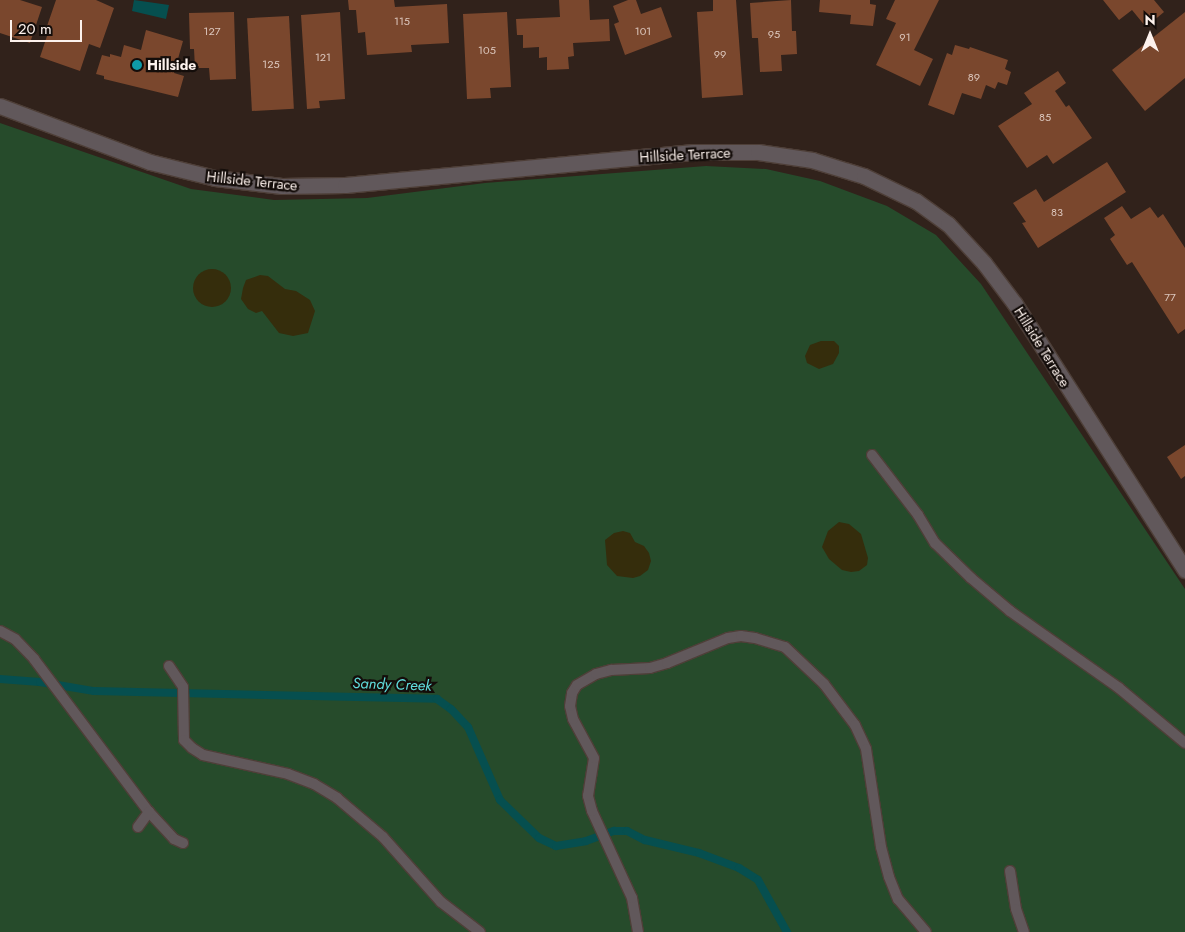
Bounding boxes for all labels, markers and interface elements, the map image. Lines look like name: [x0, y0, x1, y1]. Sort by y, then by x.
scale bar: [12, 10, 85, 42]
north arrow: [1125, 10, 1175, 60]
text: N: [1144, 10, 1156, 30]
house number: 115: [394, 14, 410, 28]
text: 20 m: [18, 18, 52, 40]
house number: 127: [204, 24, 220, 38]
house number: 101: [635, 24, 651, 38]
house number: 95: [768, 27, 780, 41]
house number: 91: [899, 30, 911, 44]
house number: 105: [478, 43, 496, 57]
house number: 99: [714, 47, 726, 61]
house number: 121: [315, 50, 331, 64]
place label: Hillside: [147, 57, 196, 73]
house number: 125: [262, 57, 280, 71]
marker: Hillside: [131, 59, 143, 71]
house number: 89: [968, 70, 980, 84]
house number: 85: [1039, 110, 1051, 124]
street label: Hillside Terrace: [639, 144, 731, 166]
street label: Hillside Terrace: [206, 168, 298, 194]
house number: 83: [1051, 205, 1063, 219]
house number: 77: [1164, 290, 1176, 304]
street label: Hillside Terrace: [1011, 304, 1073, 390]
water label: Sandy Creek: [352, 675, 432, 695]

